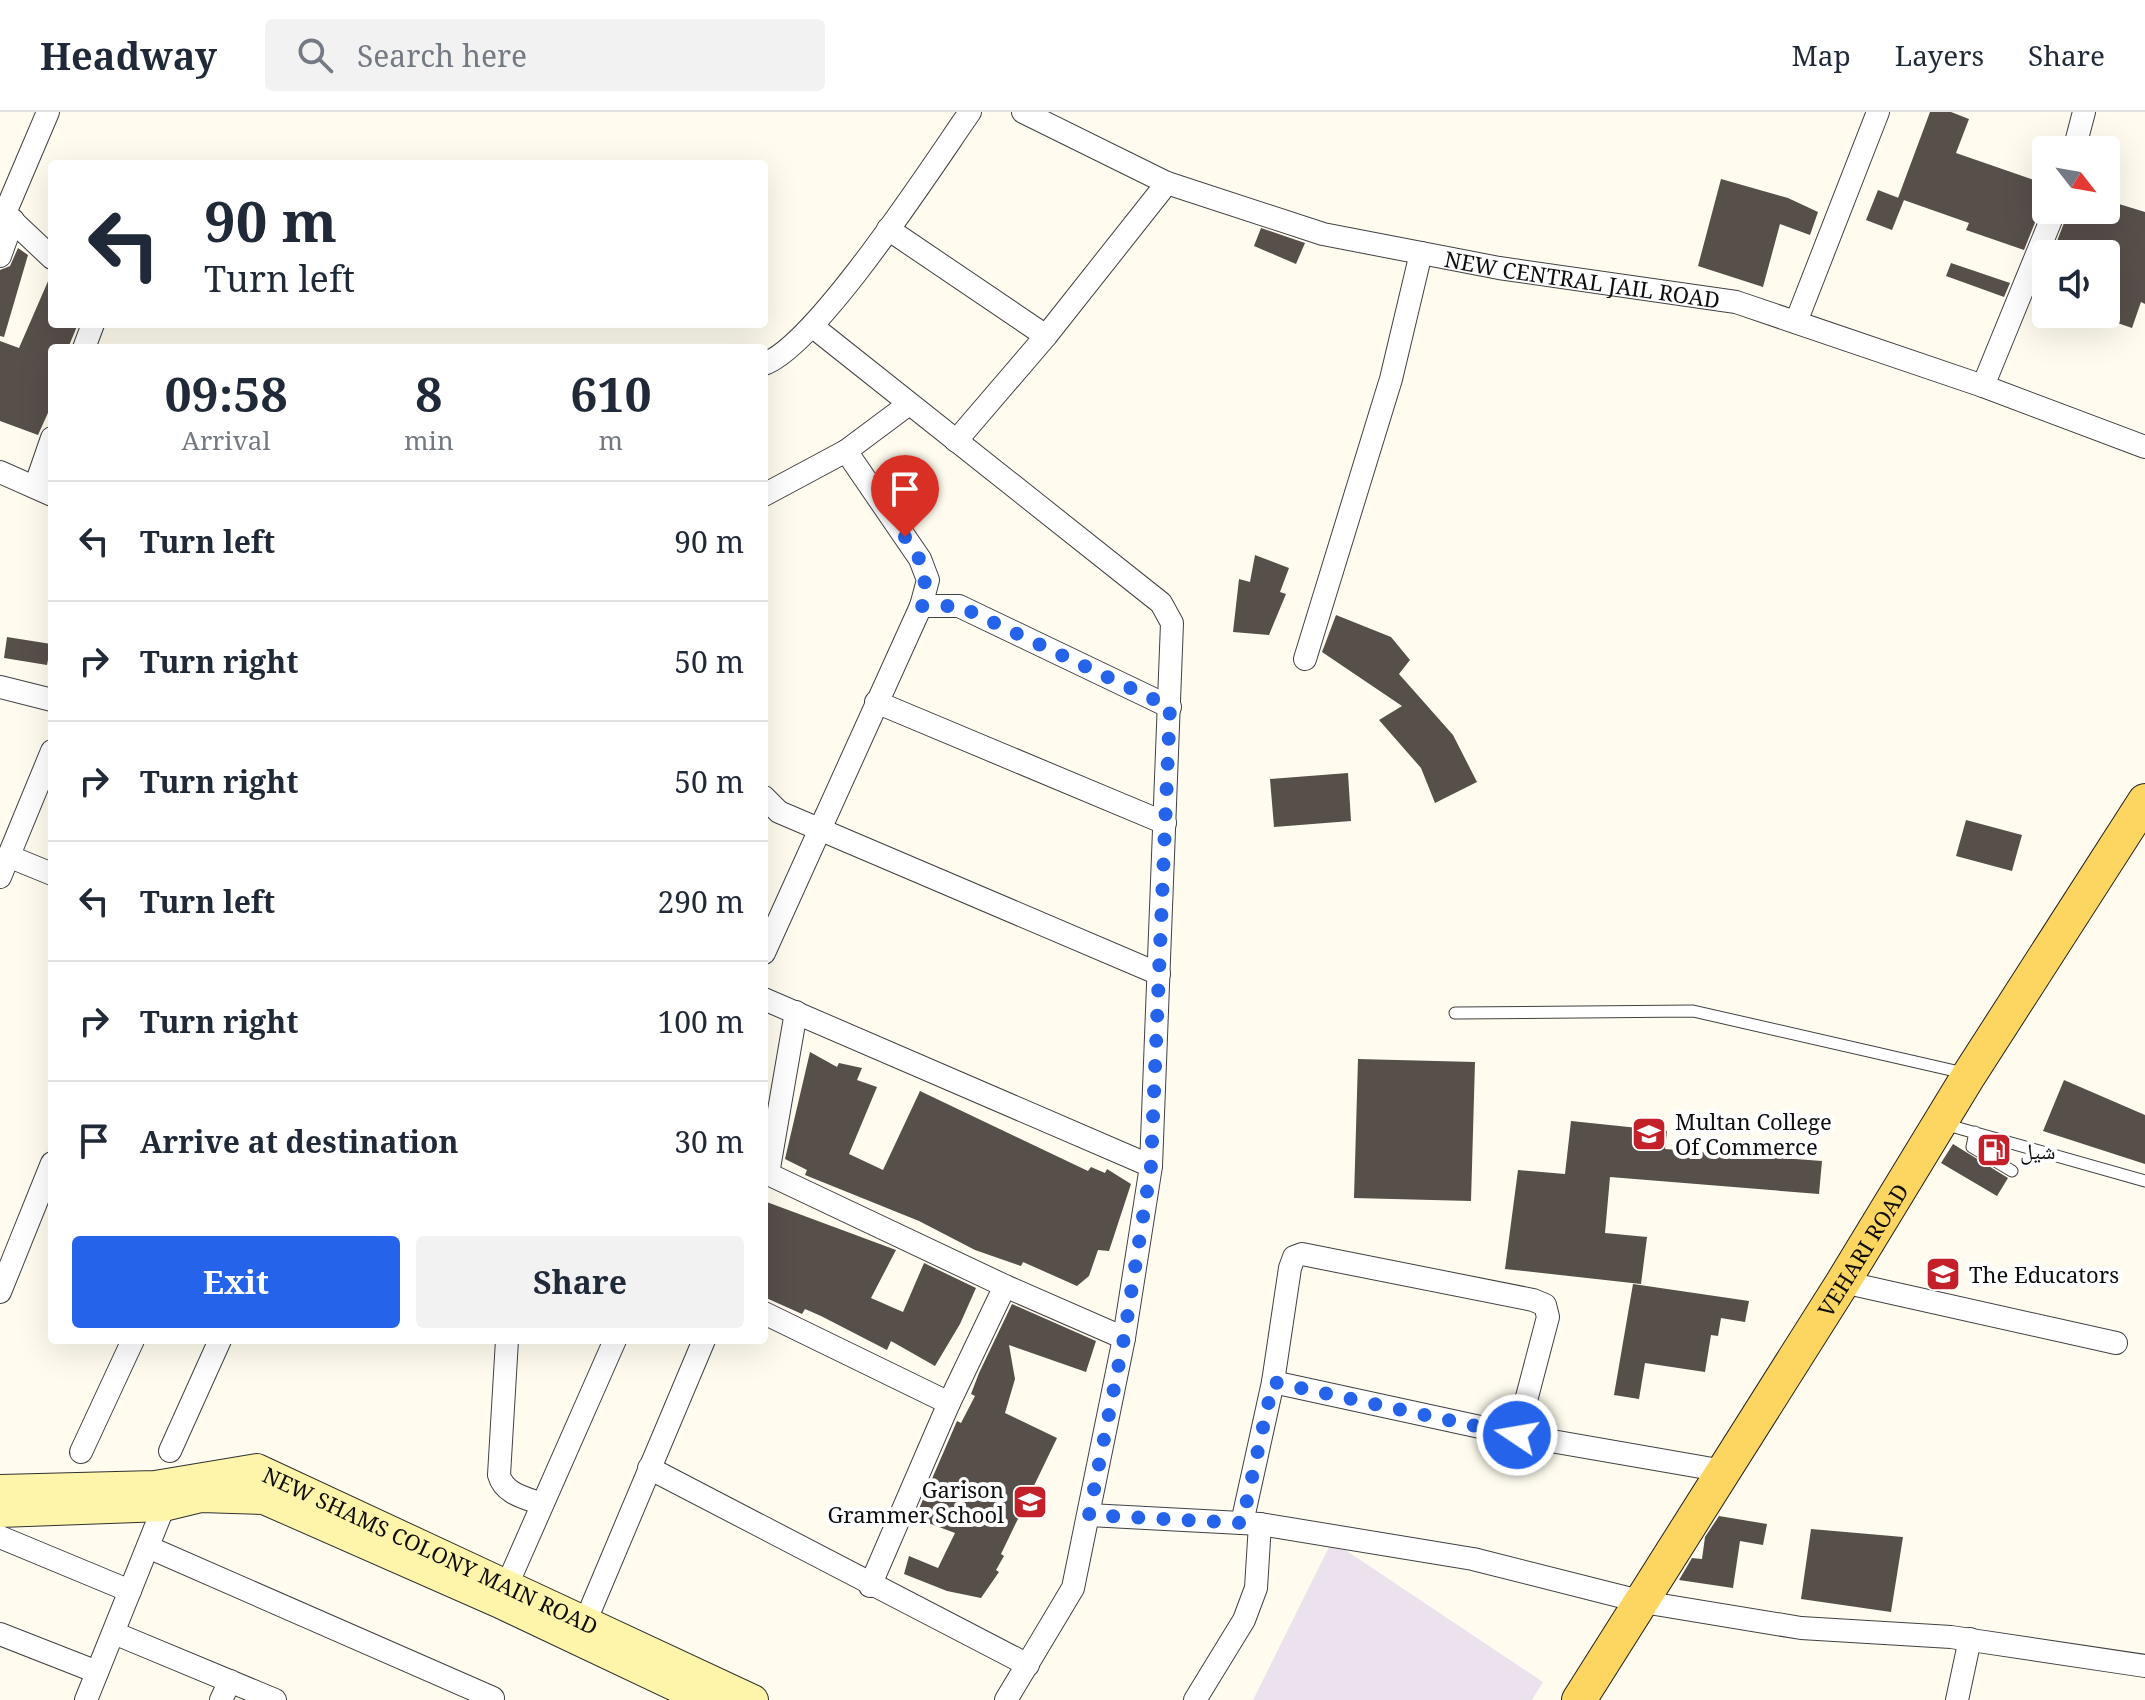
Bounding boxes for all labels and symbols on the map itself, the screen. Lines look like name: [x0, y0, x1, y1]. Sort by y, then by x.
north arrow: [2032, 136, 2120, 224]
street label: NEW CENTRAL JAIL ROAD: [1442, 243, 1722, 315]
pin: [871, 455, 939, 537]
place label: Multan College Of Commerce: [1675, 1106, 1832, 1161]
school or university icon: Multan College Of Commerce: [1630, 1115, 1668, 1153]
fuel station icon: شیل: [1975, 1131, 2013, 1169]
place label: شیل: [2020, 1135, 2055, 1165]
street label: VEHARI ROAD: [1810, 1177, 1915, 1322]
school or university icon: The Educators: [1924, 1255, 1962, 1293]
place label: The Educators: [1969, 1259, 2119, 1289]
position arrow: [1475, 1393, 1559, 1477]
street label: NEW SHAMS COLONY MAIN ROAD: [258, 1459, 603, 1641]
place label: Garison Grammer School: [828, 1474, 1004, 1529]
school or university icon: Garison Grammer School: [1011, 1483, 1049, 1521]

